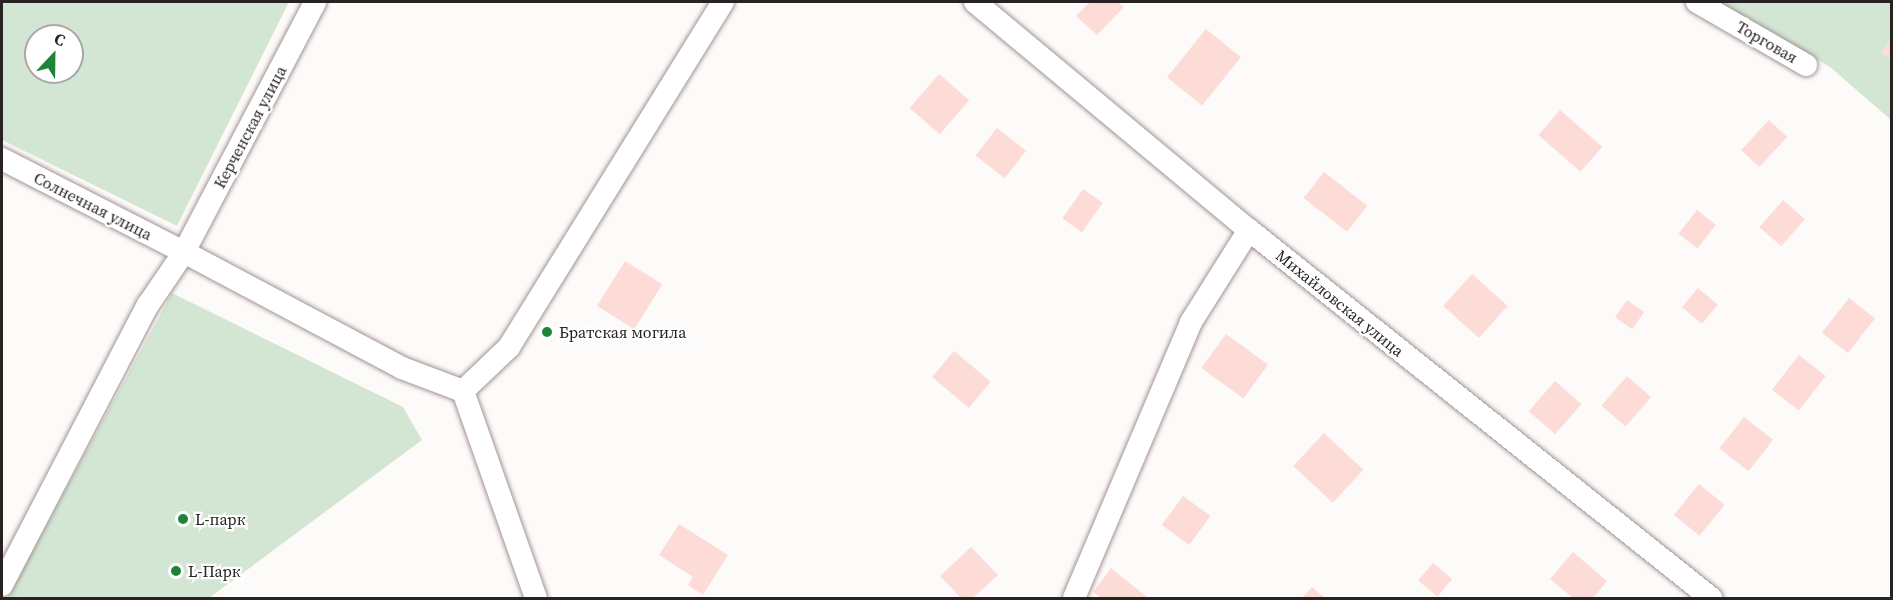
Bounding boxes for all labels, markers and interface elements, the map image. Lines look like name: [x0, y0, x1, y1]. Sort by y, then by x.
street label: Торговая: [1733, 17, 1801, 67]
north arrow: [24, 24, 84, 84]
text: С: [51, 27, 69, 51]
street label: Керченская улица: [210, 63, 290, 191]
street label: Солнечная улица: [31, 168, 155, 244]
street label: Михайловская улица: [1272, 245, 1408, 361]
place label: Братская могила: [559, 322, 686, 342]
marker: Братская могила: [540, 325, 554, 339]
place label: L-парк: [195, 509, 246, 529]
marker: L-парк: [176, 512, 190, 526]
place label: L-Парк: [188, 561, 241, 581]
marker: L-Парк: [169, 564, 183, 578]

